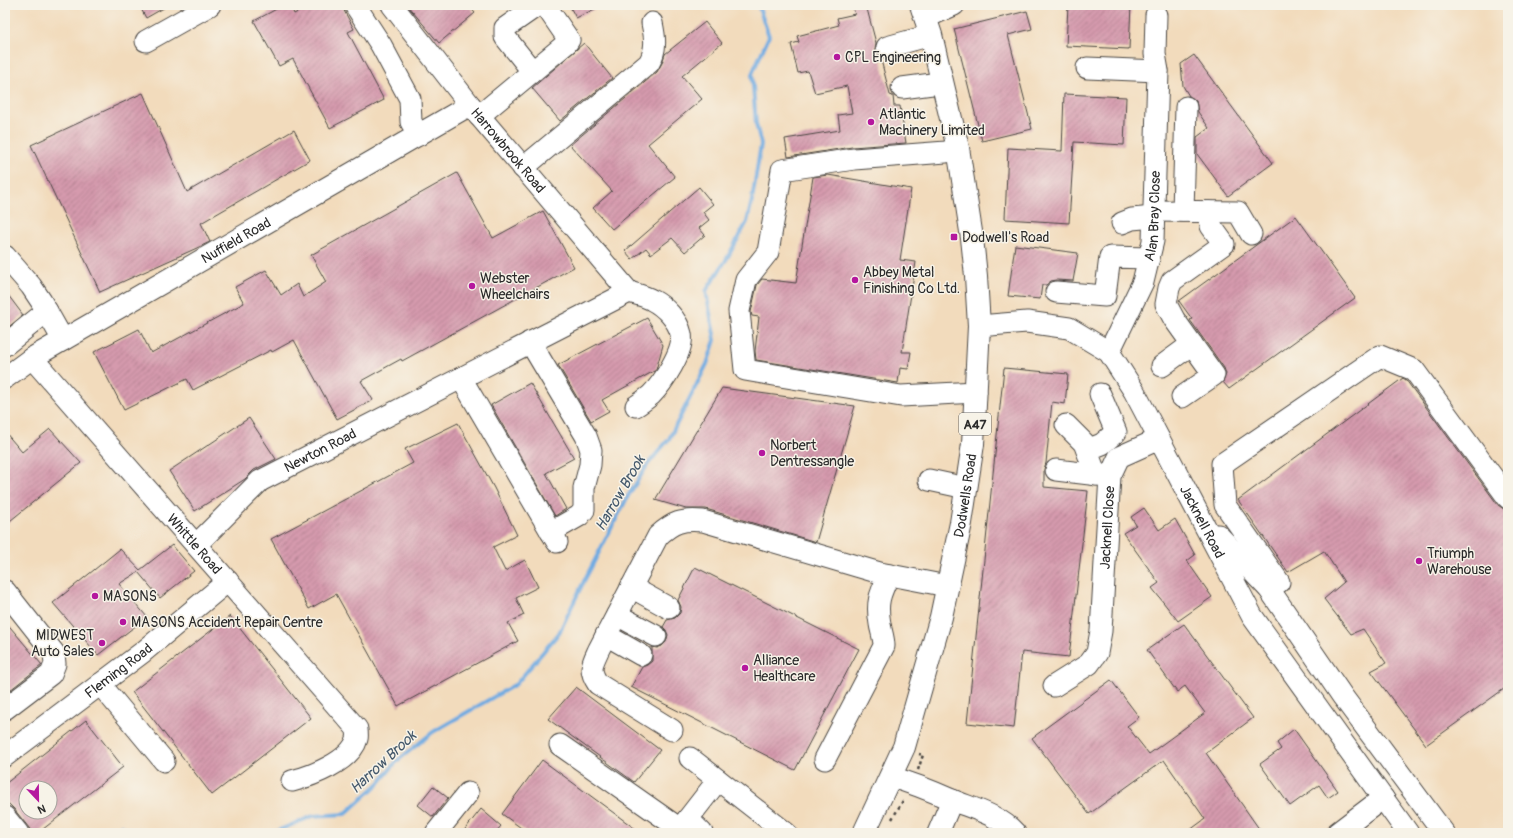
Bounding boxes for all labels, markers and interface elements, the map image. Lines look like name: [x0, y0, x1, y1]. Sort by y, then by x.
place label: CPL Engineering: [845, 49, 941, 66]
marker: CPL Engineering: [832, 52, 842, 62]
street label: Harrowbrook Road: [467, 104, 549, 197]
place label: Atlantic Machinery Limited: [879, 106, 985, 139]
marker: Atlantic Machinery Limited: [866, 117, 876, 127]
street label: Alan Bray Close: [1140, 170, 1164, 263]
street label: Nuffield Road: [198, 214, 274, 267]
place label: Dodwell's Road: [962, 229, 1049, 246]
marker: Dodwell's Road: [949, 232, 959, 242]
place label: Abbey Metal Finishing Co Ltd.: [863, 264, 960, 297]
place label: Webster Wheelchairs: [480, 270, 550, 303]
marker: Abbey Metal Finishing Co Ltd.: [850, 275, 860, 285]
marker: Webster Wheelchairs: [467, 281, 477, 291]
road number: A47: [959, 413, 991, 435]
street label: Newton Road: [281, 425, 359, 476]
place label: Norbert Dentressangle: [770, 437, 854, 470]
marker: Norbert Dentressangle: [757, 448, 767, 458]
water label: Harrow Brook: [591, 451, 651, 534]
street label: Dodwells Road: [950, 452, 980, 539]
street label: Jacknell Road: [1176, 483, 1228, 561]
street label: Jacknell Close: [1097, 485, 1118, 570]
street label: Whittle Road: [163, 510, 226, 578]
place label: Triumph Warehouse: [1427, 545, 1491, 578]
marker: Triumph Warehouse: [1414, 556, 1424, 566]
place label: MASONS: [103, 588, 157, 605]
marker: MASONS: [90, 591, 100, 601]
place label: MASONS Accident Repair Centre: [131, 614, 323, 631]
marker: MASONS Accident Repair Centre: [118, 617, 128, 627]
place label: MIDWEST Auto Sales: [31, 627, 95, 660]
marker: MIDWEST Auto Sales: [97, 638, 107, 648]
street label: Fleming Road: [81, 640, 156, 702]
place label: Alliance Healthcare: [753, 652, 816, 685]
marker: Alliance Healthcare: [740, 663, 750, 673]
water label: Harrow Brook: [346, 726, 422, 798]
north arrow: [18, 780, 58, 820]
text: N: [35, 801, 47, 816]

